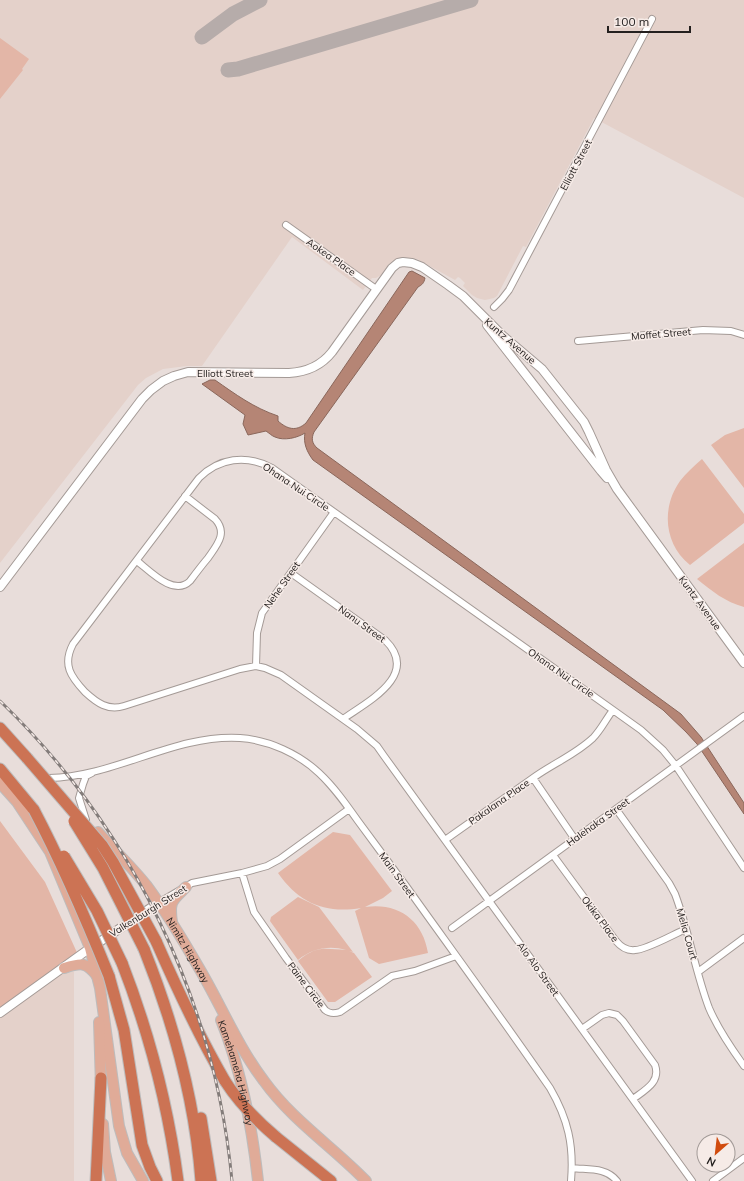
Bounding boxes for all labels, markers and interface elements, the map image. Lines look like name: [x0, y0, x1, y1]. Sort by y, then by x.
scale bar: [608, 8, 690, 34]
text: 100 m: [614, 14, 649, 29]
street label: Elliott Street: [557, 137, 595, 193]
street label: Aokea Place: [304, 235, 358, 279]
street label: Kuntz Avenue: [482, 315, 538, 367]
street label: Moffet Street: [631, 325, 692, 343]
street label: Elliott Street: [197, 367, 253, 380]
street label: Ohana Nui Circle: [260, 460, 332, 514]
street label: Nehe Street: [261, 559, 303, 611]
street label: Kuntz Avenue: [676, 573, 724, 633]
street label: Nanu Street: [336, 602, 389, 646]
street label: Ohana Nui Circle: [525, 645, 597, 701]
street label: Pakalana Place: [466, 776, 532, 828]
street label: Halehaka Street: [564, 794, 632, 849]
street label: Main Street: [376, 850, 418, 901]
street label: Valkenburgh Street: [107, 882, 189, 940]
street label: Okika Place: [579, 893, 621, 945]
street label: Melia Court: [673, 907, 701, 962]
street label: Nimitz Highway: [164, 915, 213, 986]
street label: Alo Alo Street: [514, 939, 562, 999]
street label: Paine Circle: [285, 959, 327, 1011]
street label: Kamehameha Highway: [215, 1018, 257, 1127]
north arrow: [696, 1133, 736, 1173]
text: N: [704, 1154, 718, 1170]

